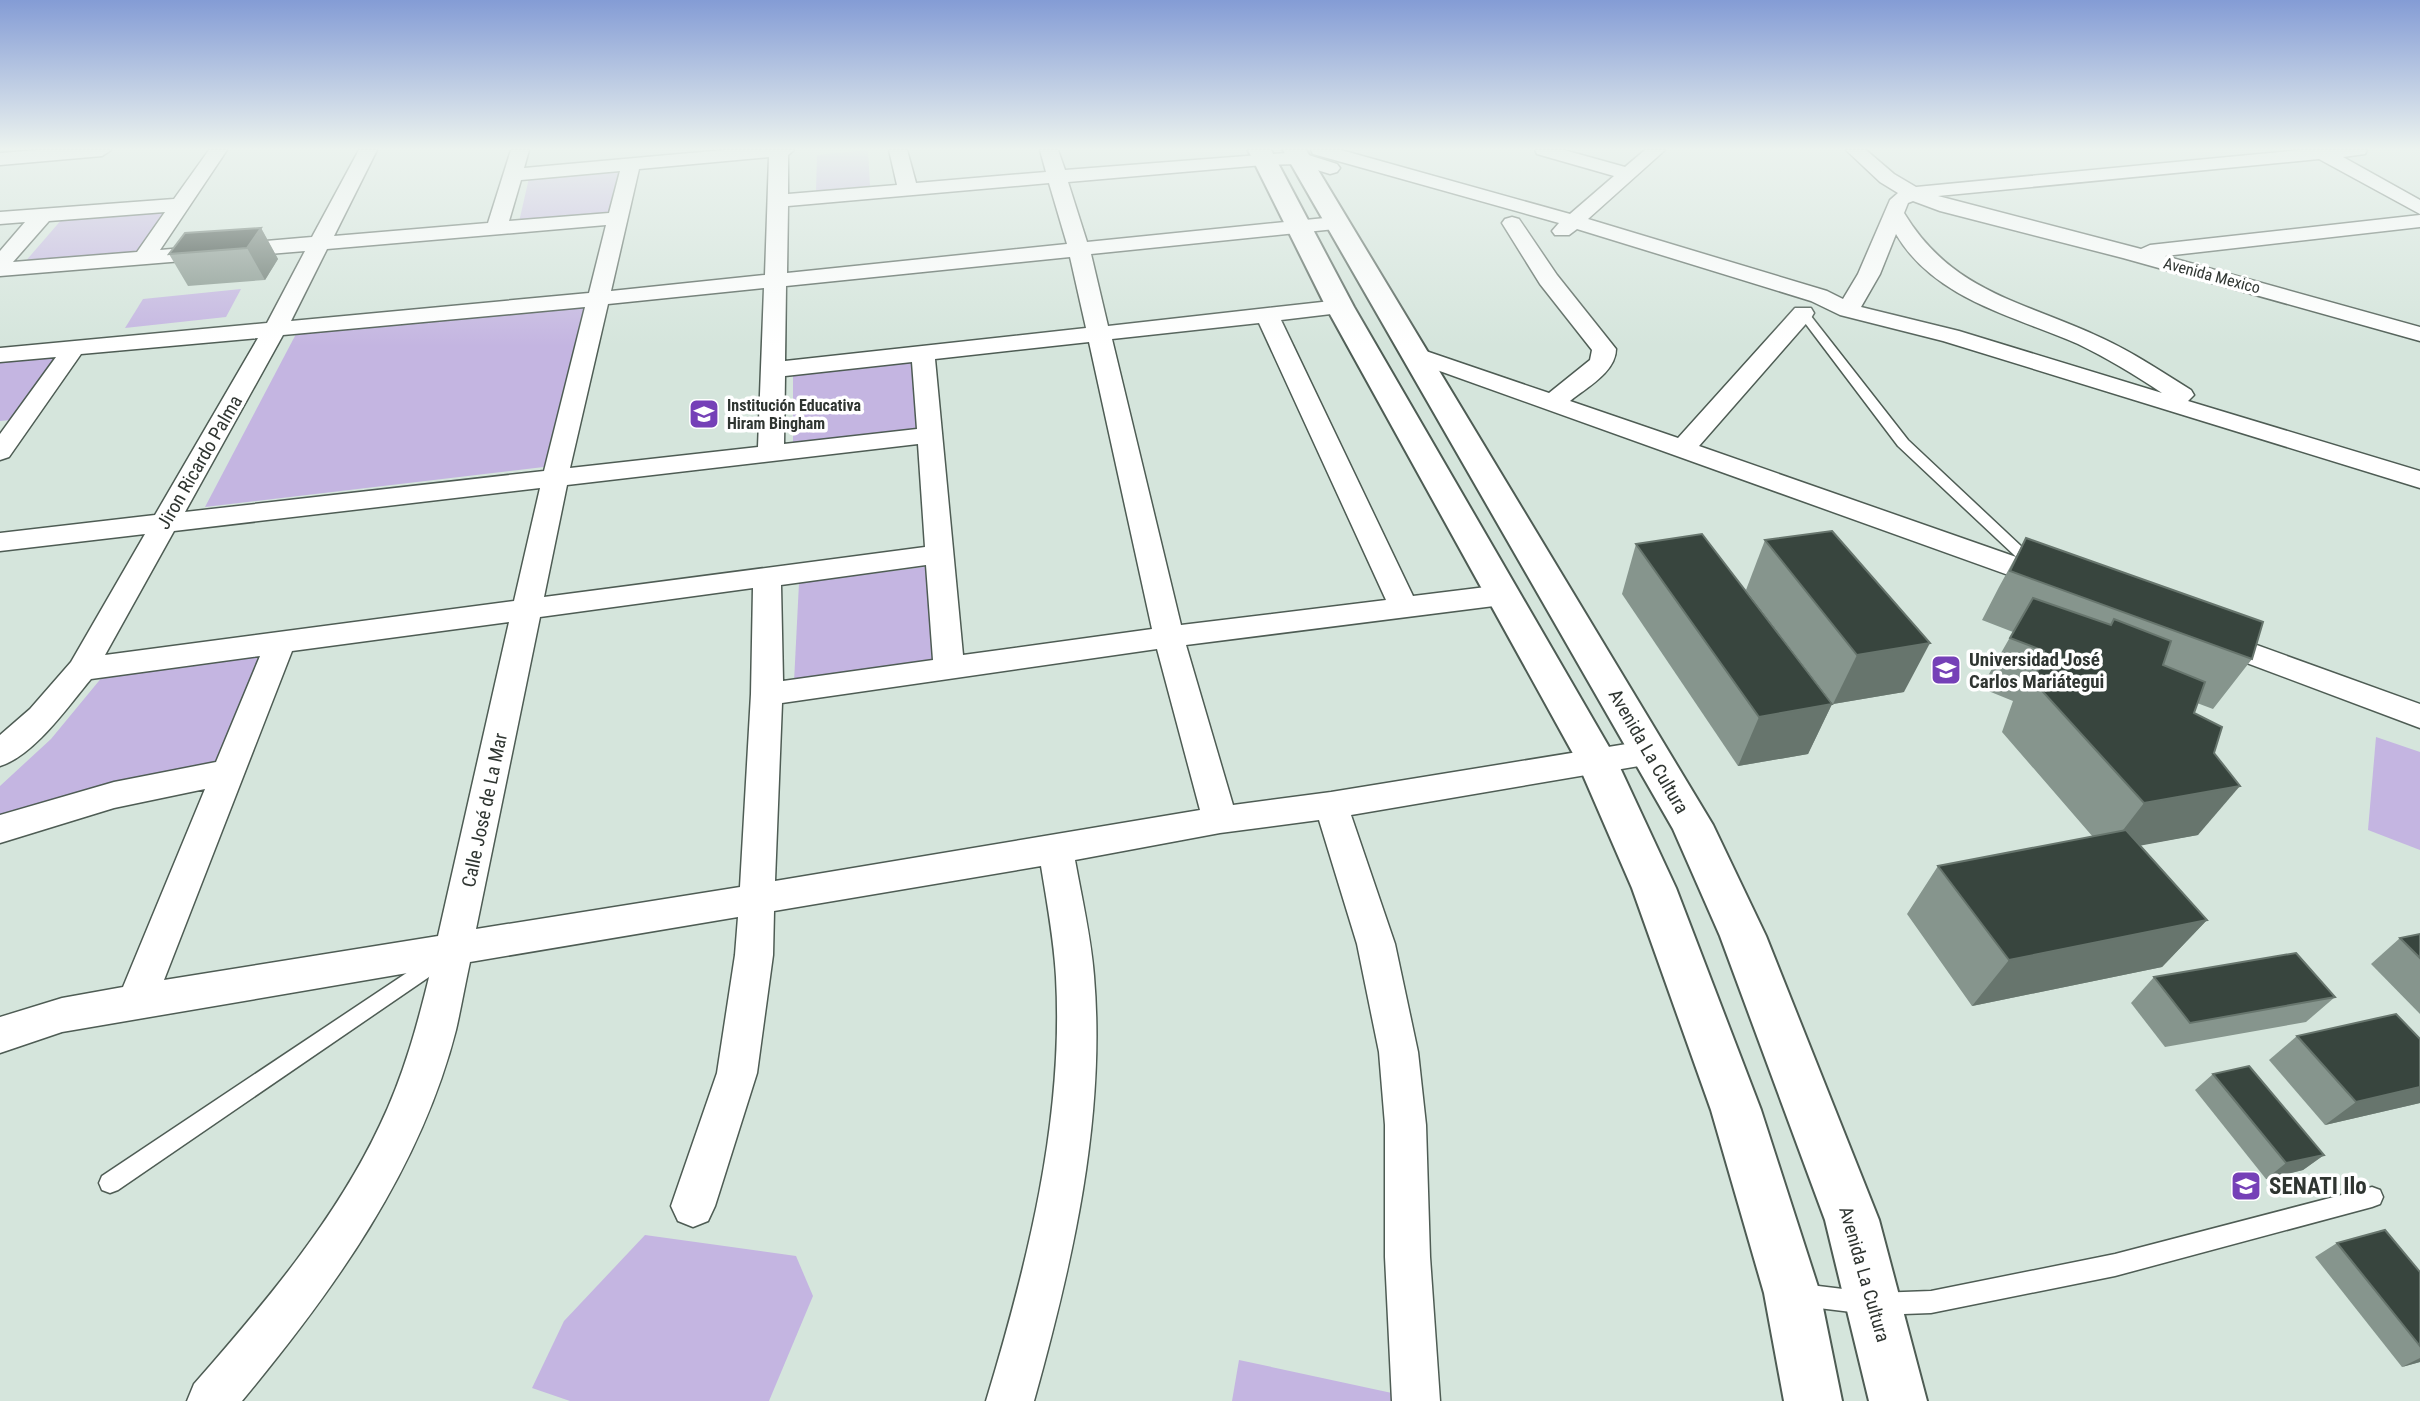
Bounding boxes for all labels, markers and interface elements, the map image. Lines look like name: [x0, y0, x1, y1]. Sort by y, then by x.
street label: Avenida Mexico: [2161, 253, 2262, 298]
street label: Jiron Ricardo Palma: [152, 391, 247, 533]
place label: Institución Educativa Hiram Bingham: [727, 396, 861, 433]
school or university icon: Institución Educativa Hiram Bingham: [687, 397, 721, 431]
place label: Universidad José Carlos Mariátegui: [1969, 648, 2104, 693]
school or university icon: Universidad José Carlos Mariátegui: [1929, 653, 1963, 687]
street label: Avenida La Cultura: [1604, 685, 1694, 818]
street label: Calle José de La Mar: [457, 731, 512, 889]
school or university icon: SENATI Ilo: [2229, 1169, 2263, 1203]
place label: SENATI Ilo: [2269, 1173, 2367, 1200]
street label: Avenida La Cultura: [1834, 1204, 1895, 1345]

